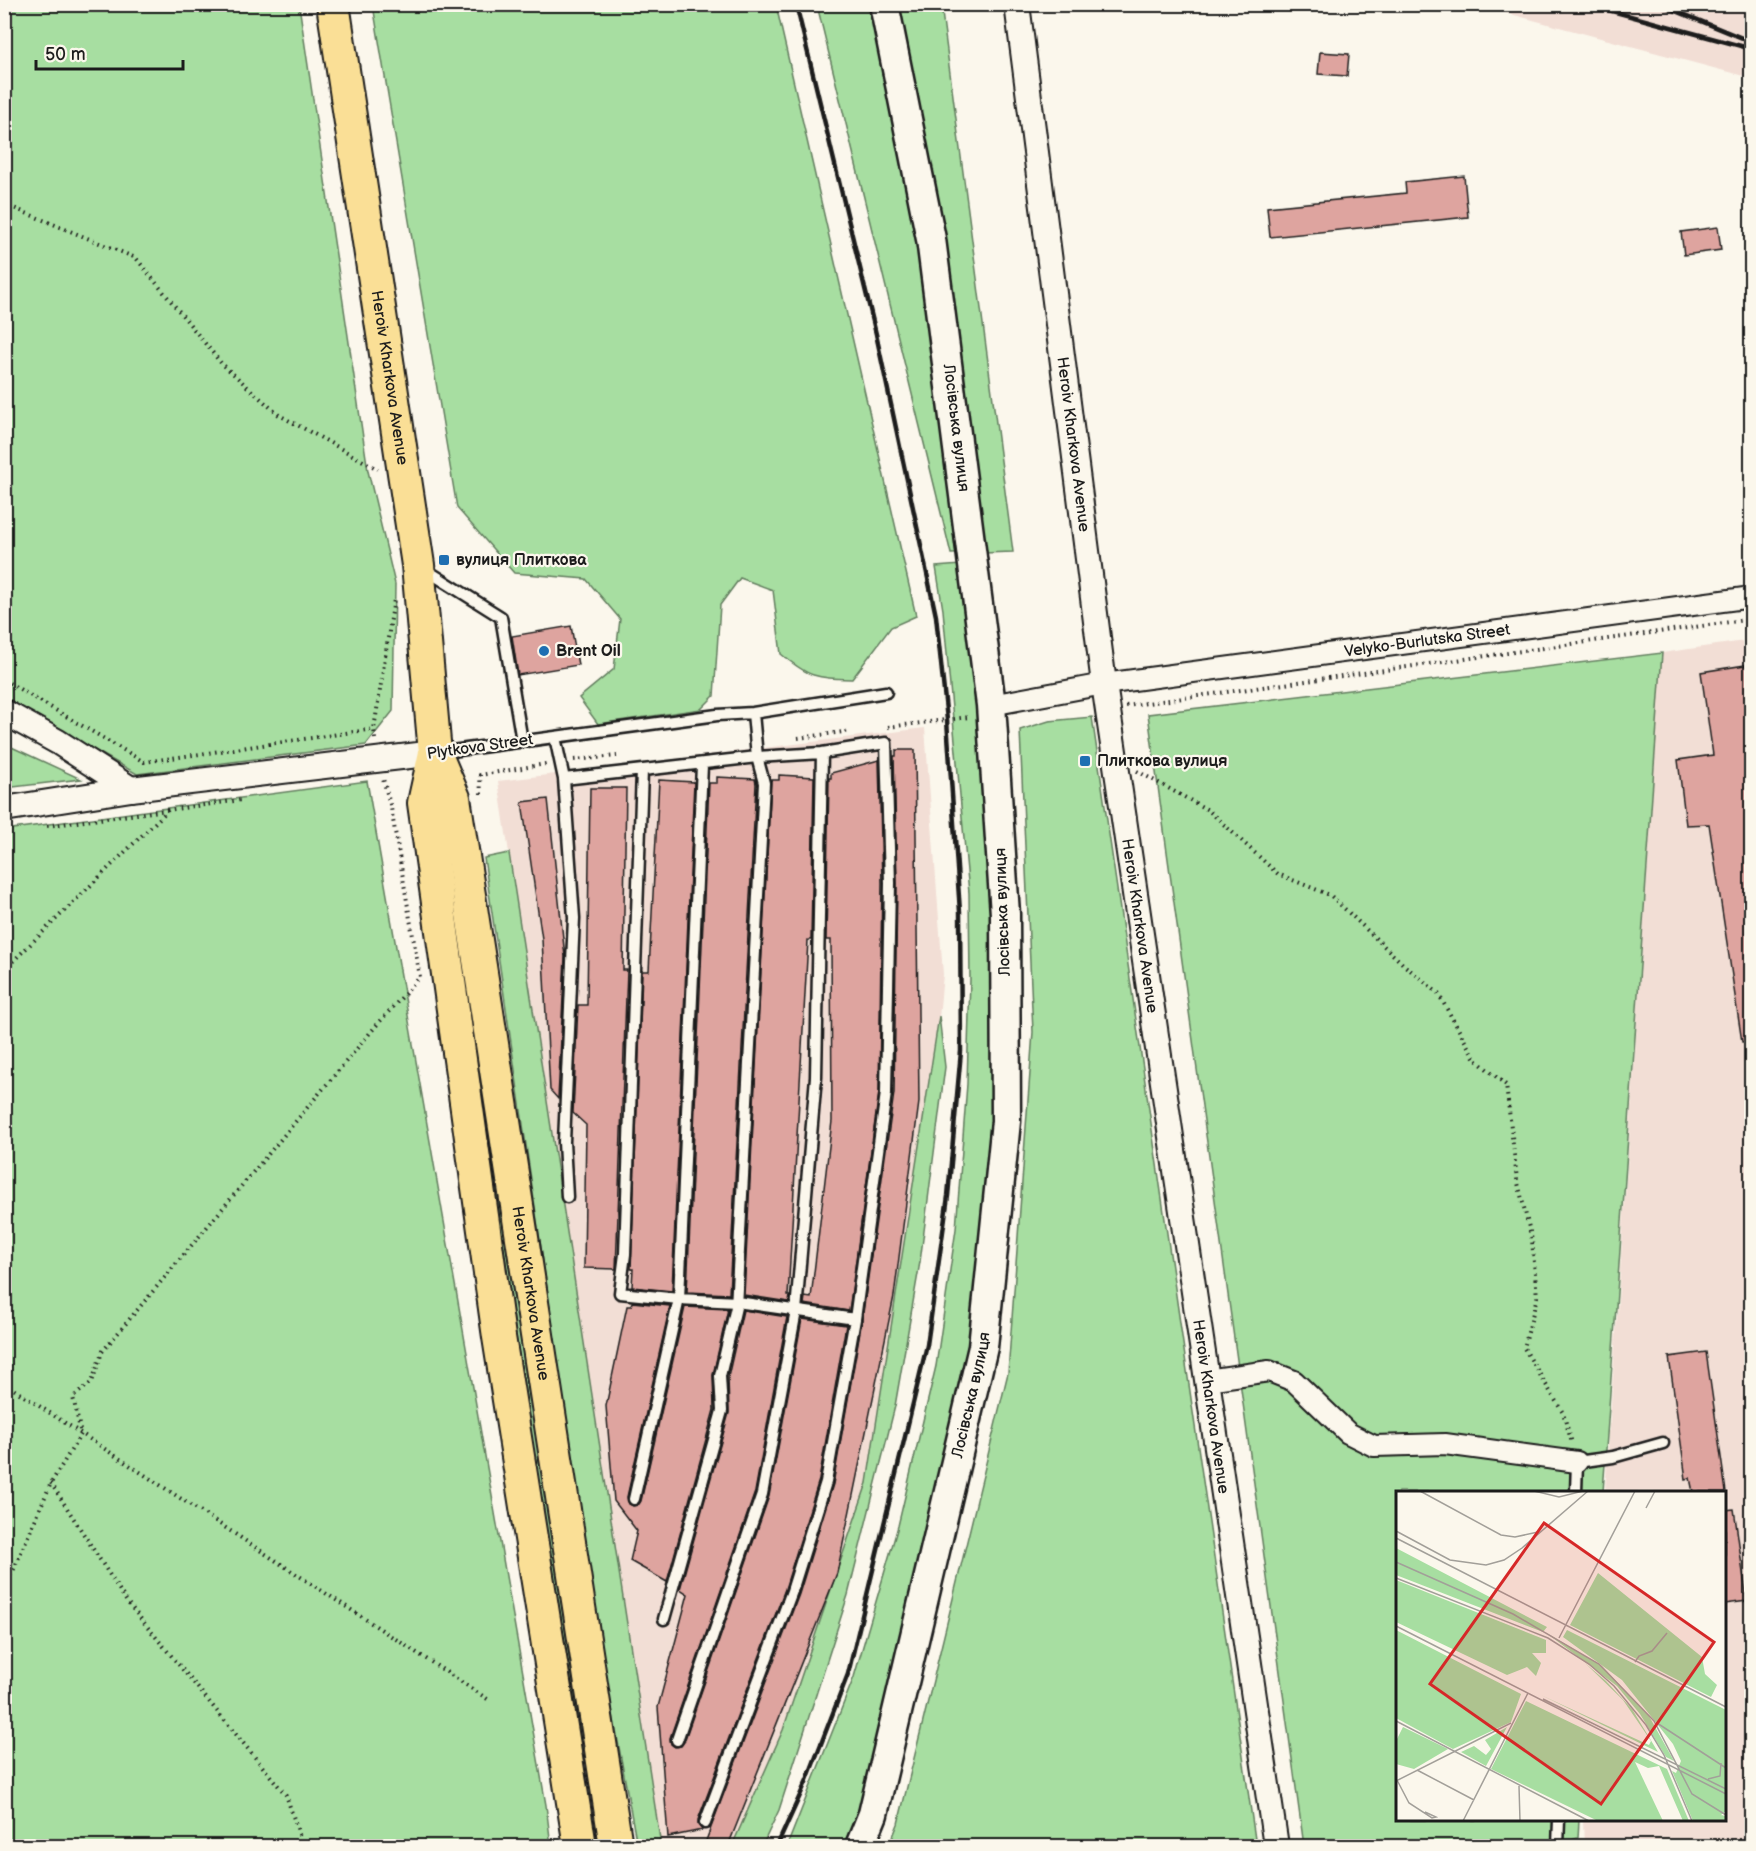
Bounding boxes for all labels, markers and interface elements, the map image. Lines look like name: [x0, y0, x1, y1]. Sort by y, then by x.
scale bar: [36, 33, 183, 71]
text: 50 m: [45, 44, 86, 65]
street label: Heroiv Kharkova Avenue: [367, 289, 412, 467]
street label: Heroiv Kharkova Avenue: [1053, 356, 1094, 534]
street label: Лосівська вулиця: [939, 362, 973, 493]
place label: вулиця Плиткова: [456, 551, 587, 570]
marker: вулиця Плиткова: [437, 553, 451, 567]
street label: Velyko-Burlutska Street: [1343, 620, 1511, 661]
place label: Brent Oil: [556, 642, 621, 661]
marker: Brent Oil: [537, 644, 551, 658]
street label: Plytkova Street: [426, 730, 534, 764]
place label: Плиткова вулиця: [1097, 752, 1228, 771]
marker: Плиткова вулиця: [1078, 754, 1092, 768]
street label: Heroiv Kharkova Avenue: [1117, 837, 1162, 1015]
street label: Лосівська вулиця: [991, 847, 1015, 978]
street label: Heroiv Kharkova Avenue: [508, 1205, 553, 1382]
street label: Heroiv Kharkova Avenue: [1189, 1318, 1233, 1496]
street label: Лосівська вулиця: [947, 1331, 994, 1461]
inset map: [1396, 1491, 1726, 1821]

